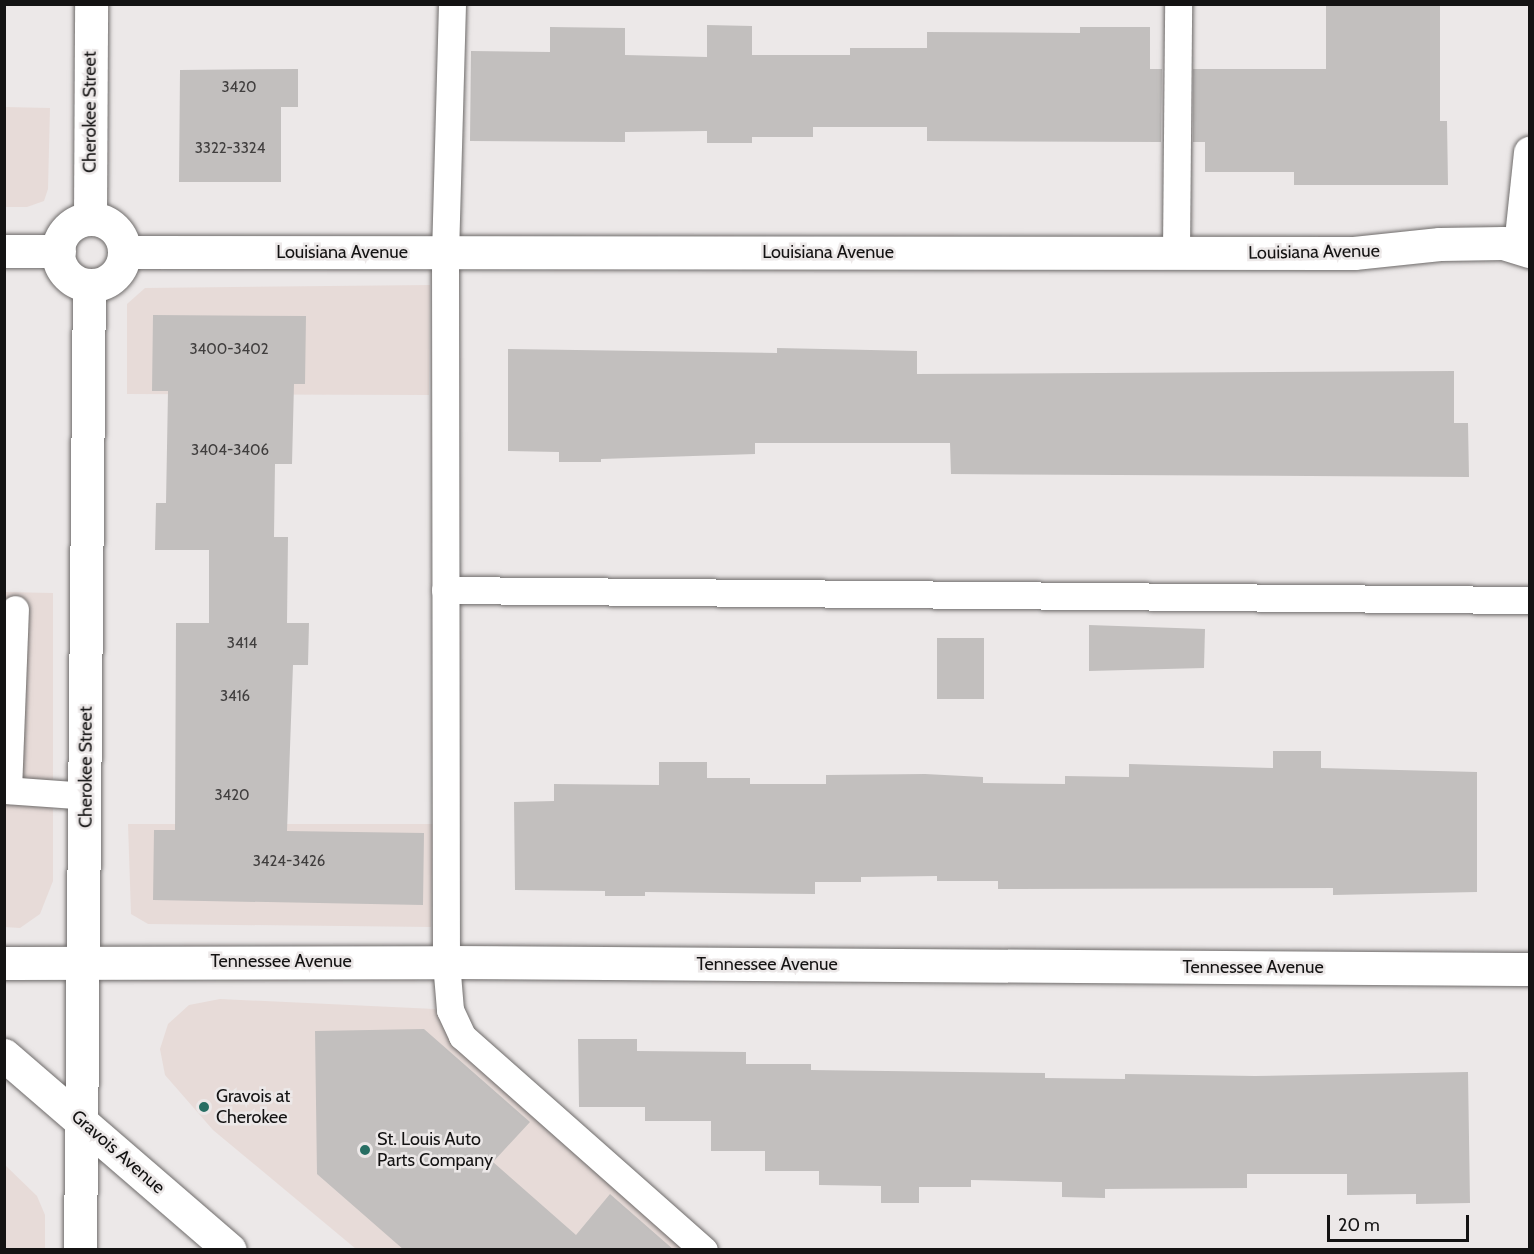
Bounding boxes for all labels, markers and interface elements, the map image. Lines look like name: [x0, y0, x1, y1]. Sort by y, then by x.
street label: Cherokee Street: [79, 51, 101, 173]
house number: 3420: [221, 79, 257, 97]
house number: 3322-3324: [195, 140, 265, 158]
street label: Louisiana Avenue: [1248, 240, 1380, 264]
street label: Louisiana Avenue: [276, 241, 408, 263]
street label: Louisiana Avenue: [762, 241, 894, 263]
house number: 3400-3402: [189, 341, 269, 359]
house number: 3404-3406: [191, 442, 269, 460]
house number: 3414: [227, 635, 257, 653]
house number: 3416: [220, 688, 250, 706]
street label: Cherokee Street: [75, 706, 97, 828]
house number: 3420: [214, 787, 250, 805]
house number: 3424-3426: [253, 853, 325, 871]
street label: Tennessee Avenue: [210, 950, 352, 972]
street label: Tennessee Avenue: [696, 953, 838, 975]
street label: Tennessee Avenue: [1182, 956, 1324, 978]
place label: Gravois at Cherokee: [216, 1086, 290, 1128]
marker: Gravois at Cherokee: [197, 1100, 211, 1114]
street label: Gravois Avenue: [67, 1106, 169, 1198]
place label: St. Louis Auto Parts Company: [377, 1129, 493, 1172]
marker: St. Louis Auto Parts Company: [358, 1143, 372, 1157]
scale bar: [1330, 1203, 1472, 1241]
text: 20 m: [1338, 1214, 1380, 1236]

